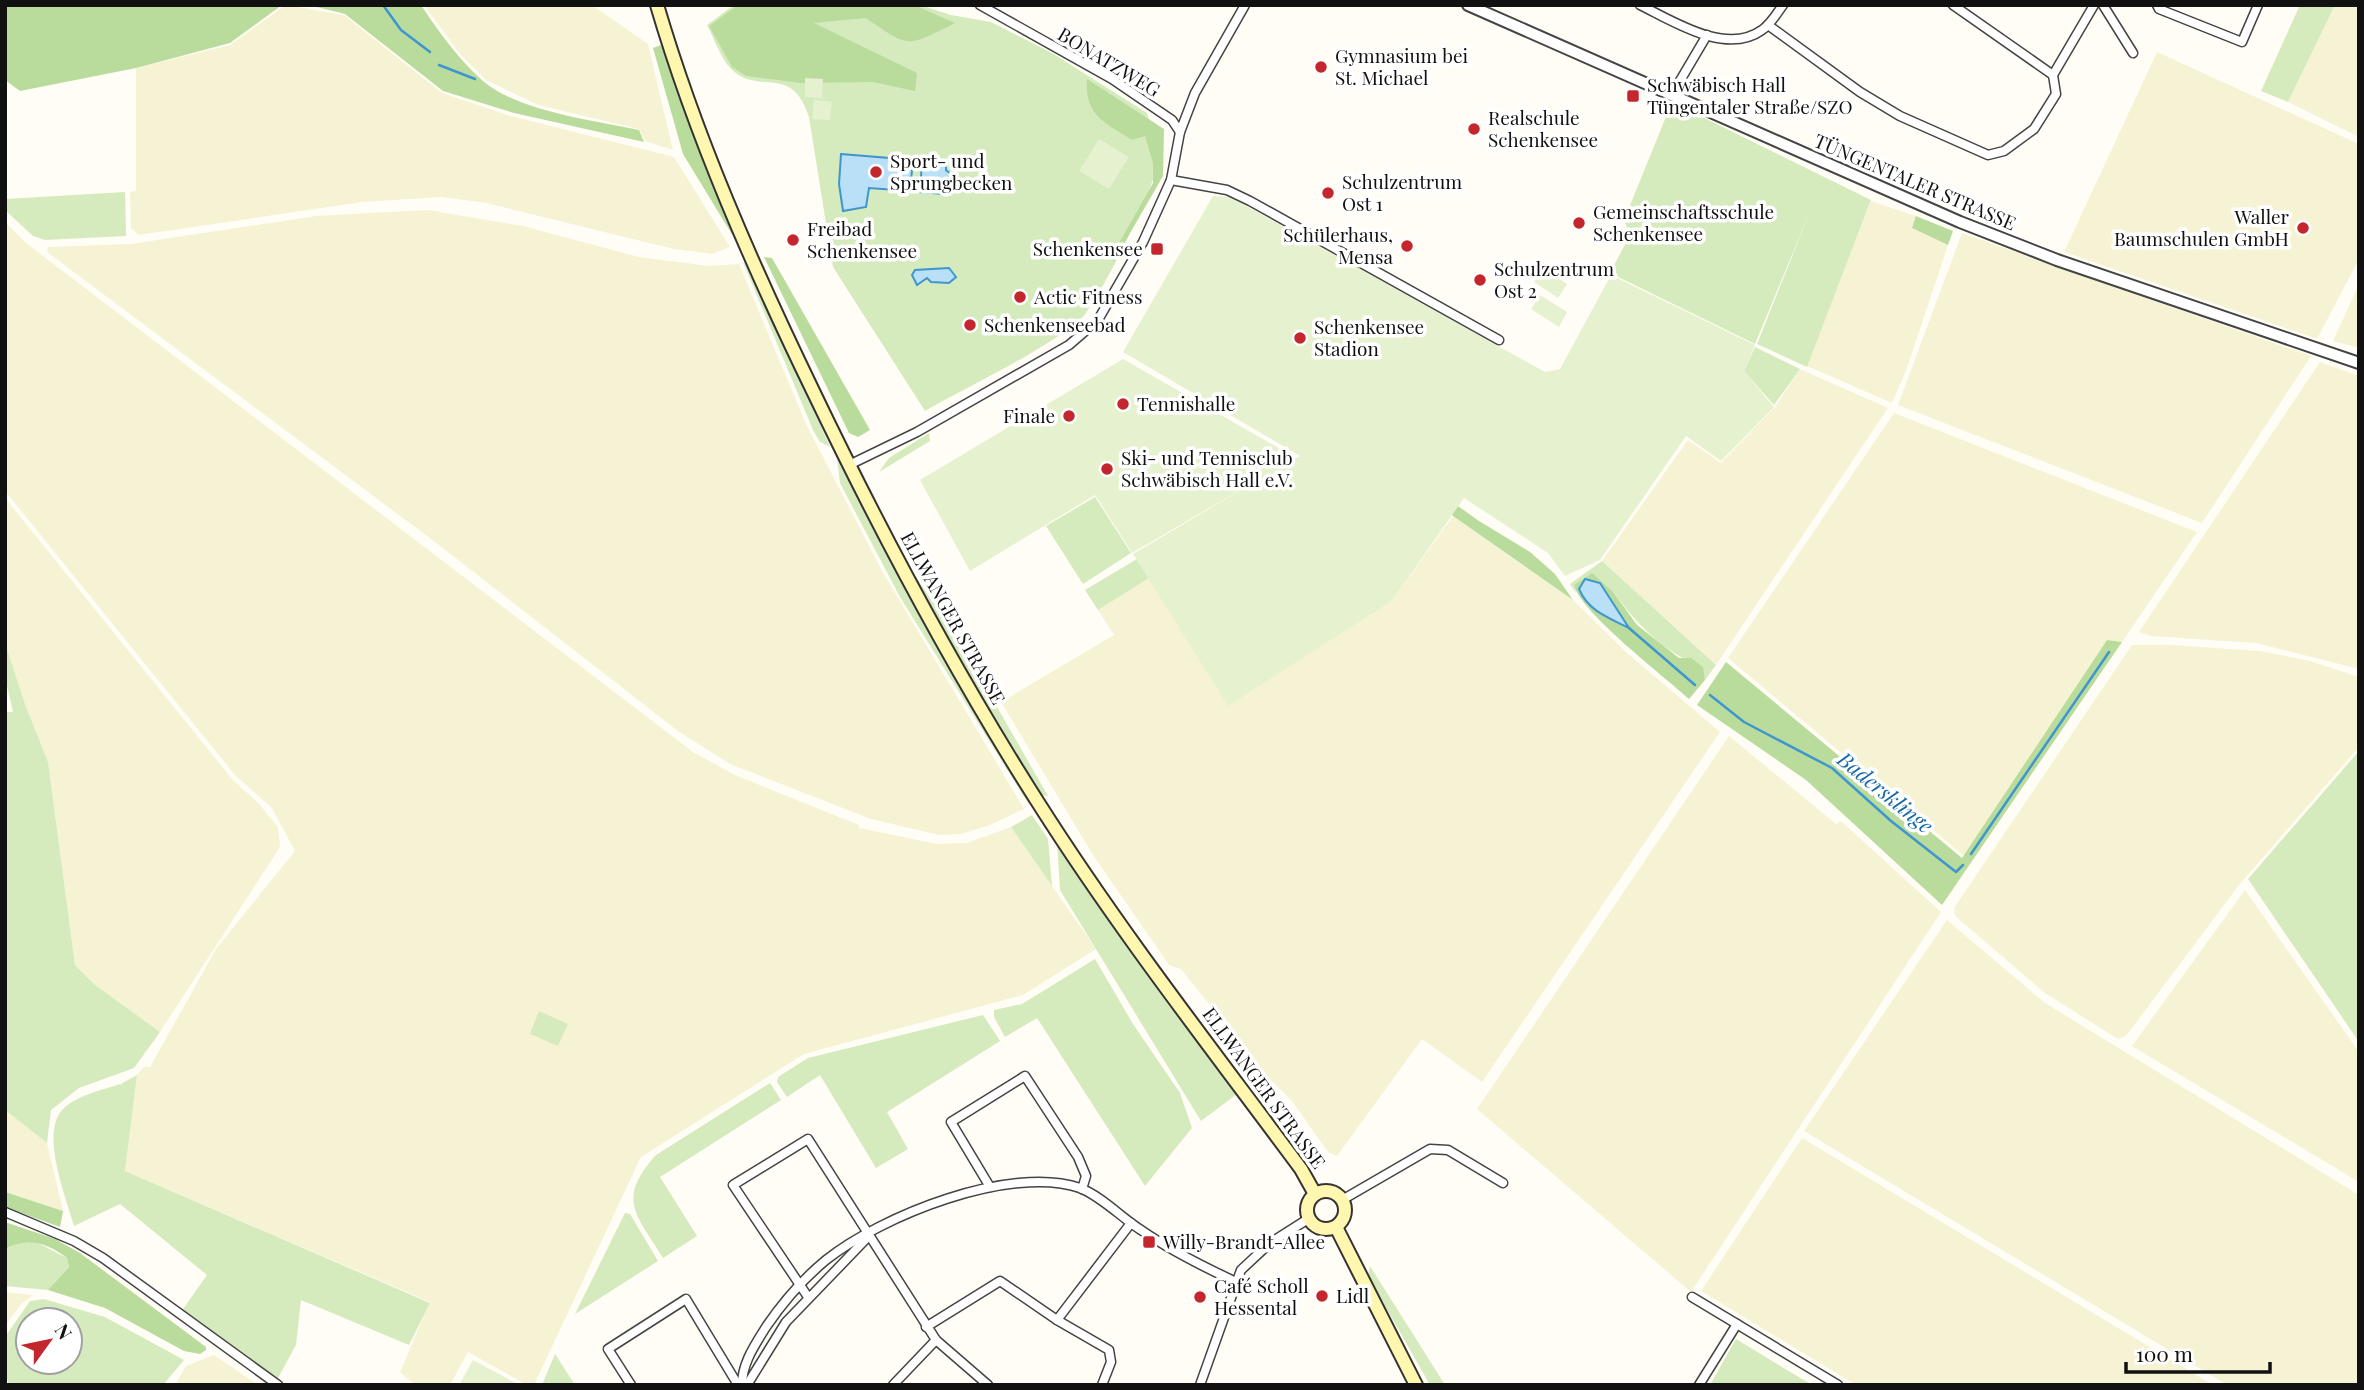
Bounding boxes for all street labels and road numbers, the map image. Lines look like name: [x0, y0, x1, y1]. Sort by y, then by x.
street label: BONATZWEG: [1053, 20, 1166, 102]
street label: TÜNGENTALER STRASSE: [1810, 127, 2020, 235]
street label: ELLWANGER STRASSE: [896, 527, 1012, 708]
street label: ELLWANGER STRASSE: [1197, 1001, 1332, 1173]

